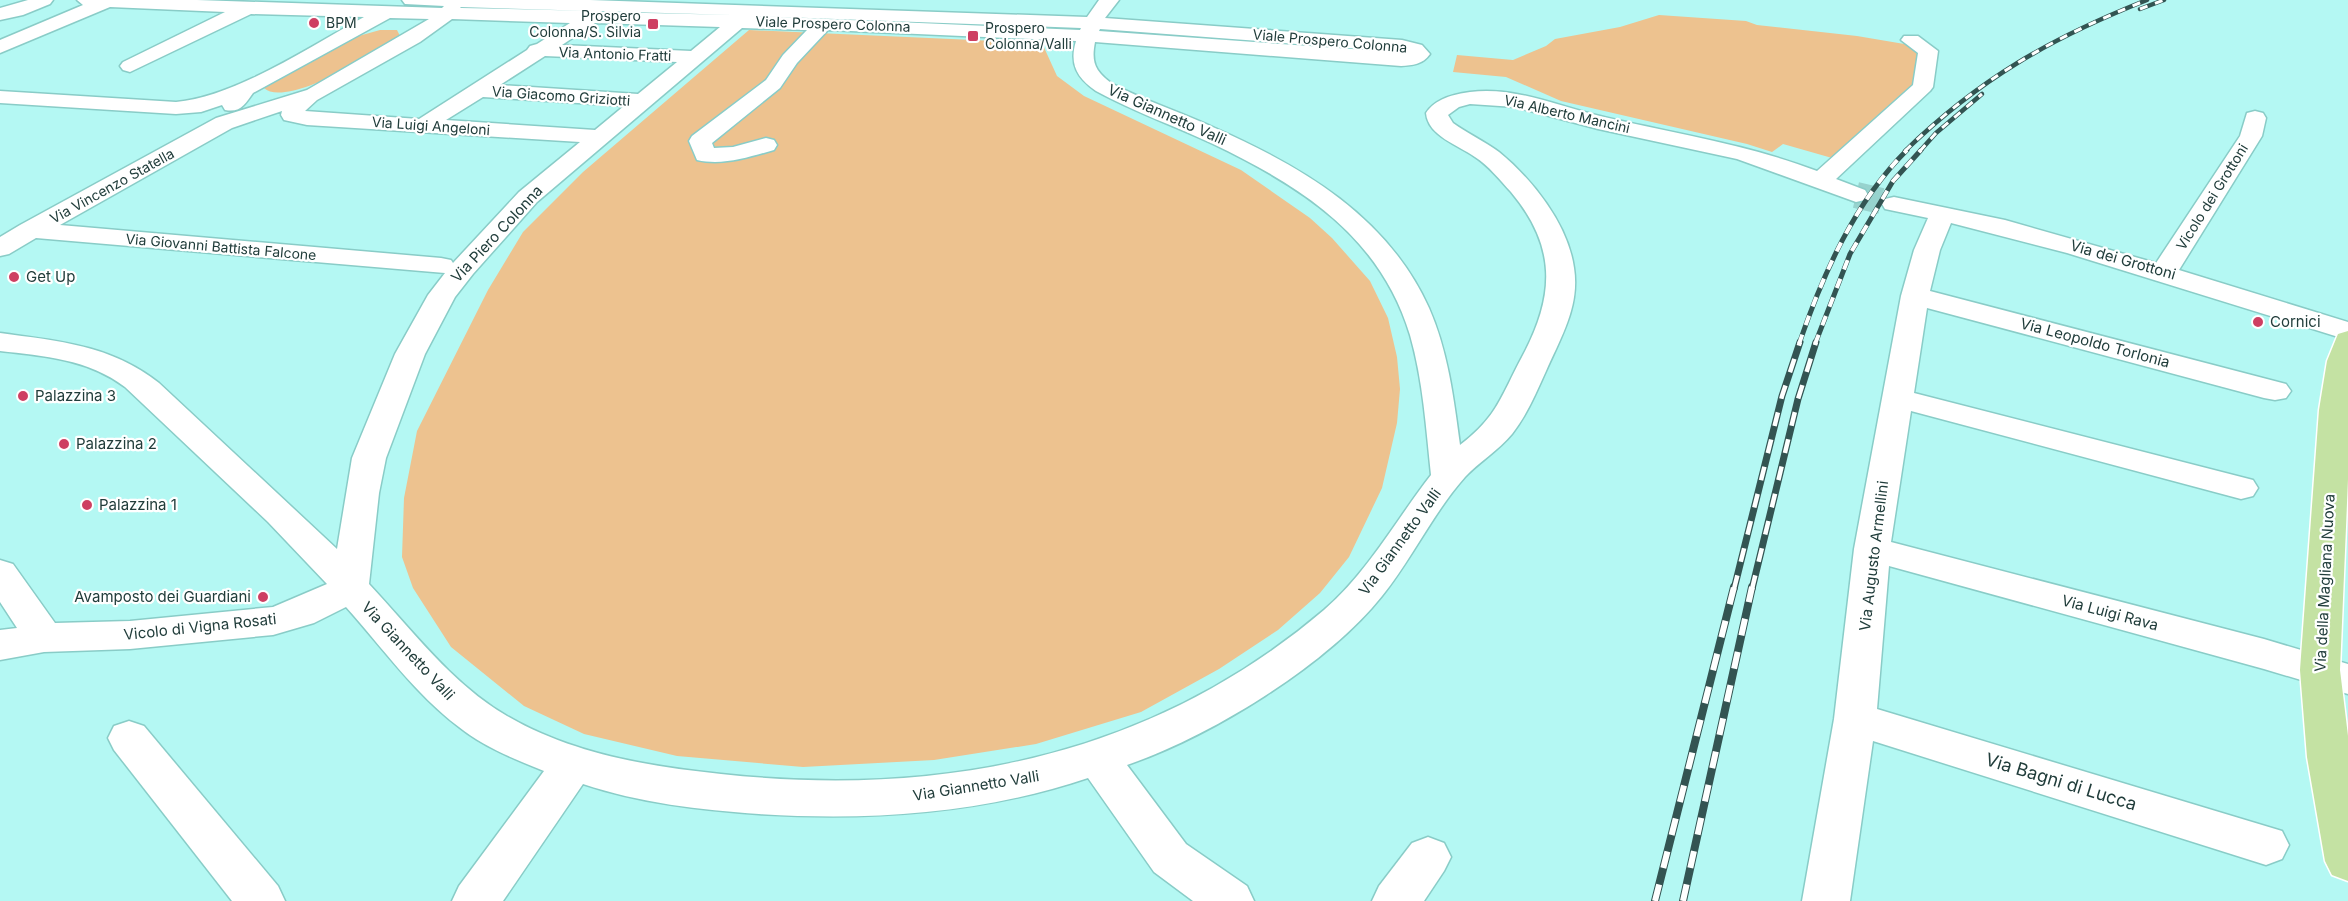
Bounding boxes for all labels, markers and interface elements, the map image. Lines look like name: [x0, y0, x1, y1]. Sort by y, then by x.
place label: Prospero Colonna/S. Silvia: [529, 7, 641, 40]
street label: Viale Prospero Colonna: [755, 12, 911, 35]
place label: BPM: [326, 14, 357, 31]
marker: BPM: [307, 16, 321, 30]
marker: Prospero Colonna/S. Silvia: [646, 17, 660, 31]
place label: Prospero Colonna/Valli: [985, 19, 1072, 52]
street label: Viale Prospero Colonna: [1252, 25, 1408, 56]
marker: Prospero Colonna/Valli: [966, 29, 980, 43]
street label: Via Antonio Fratti: [558, 43, 672, 64]
street label: Via Giannetto Valli: [1105, 80, 1229, 149]
street label: Via Giacomo Griziotti: [491, 82, 631, 109]
street label: Via Alberto Mancini: [1502, 91, 1632, 136]
street label: Via Luigi Angeloni: [371, 113, 491, 138]
street label: Vicolo dei Grottoni: [2172, 141, 2251, 253]
street label: Via Vincenzo Statella: [47, 144, 177, 227]
street label: Via Piero Colonna: [447, 181, 547, 286]
street label: Via Giovanni Battista Falcone: [125, 230, 317, 263]
street label: Via dei Grottoni: [2068, 235, 2178, 284]
place label: Get Up: [26, 267, 75, 286]
marker: Get Up: [7, 270, 21, 284]
place label: Cornici: [2270, 312, 2321, 331]
street label: Via Leopoldo Torlonia: [2018, 313, 2172, 372]
marker: Cornici: [2251, 315, 2265, 329]
place label: Palazzina 3: [35, 386, 116, 405]
marker: Palazzina 3: [16, 389, 30, 403]
place label: Palazzina 2: [76, 434, 157, 453]
marker: Palazzina 2: [57, 437, 71, 451]
street label: Via Augusto Armellini: [1855, 480, 1892, 632]
street label: Via Giannetto Valli: [1354, 484, 1445, 599]
street label: Via della Magliana Nuova: [2310, 493, 2339, 673]
place label: Palazzina 1: [99, 495, 177, 514]
marker: Palazzina 1: [80, 498, 94, 512]
place label: Avamposto dei Guardiani: [74, 587, 251, 606]
marker: Avamposto dei Guardiani: [256, 590, 270, 604]
street label: Via Luigi Rava: [2060, 590, 2161, 635]
street label: Via Giannetto Valli: [358, 597, 459, 704]
street label: Vicolo di Vigna Rosati: [123, 609, 277, 644]
street label: Via Bagni di Lucca: [1983, 749, 2139, 815]
street label: Via Giannetto Valli: [911, 766, 1041, 805]

